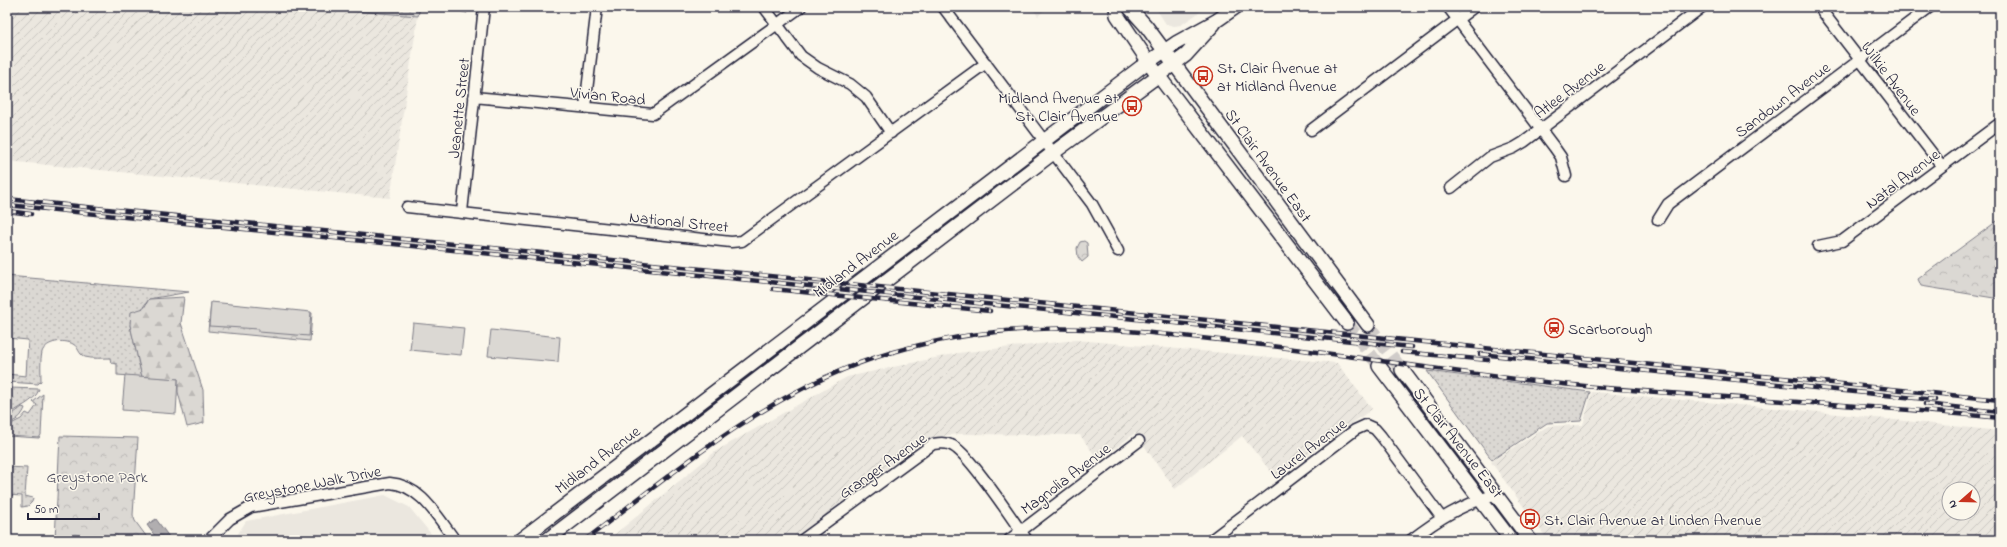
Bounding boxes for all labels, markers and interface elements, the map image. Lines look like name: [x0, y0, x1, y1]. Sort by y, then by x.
street label: Wilkie Avenue: [1854, 37, 1927, 122]
street label: Atlee Avenue: [1529, 55, 1612, 125]
street label: Jeanette Street: [443, 56, 477, 160]
street label: Sandown Avenue: [1730, 56, 1837, 145]
place label: St. Clair Avenue at at Midland Avenue: [1217, 57, 1338, 99]
bus stop icon: St. Clair Avenue at at Midland Avenue: [1192, 65, 1214, 87]
street label: Vivian Road: [568, 81, 647, 113]
place label: Midland Avenue at St. Clair Avenue: [998, 87, 1119, 129]
bus stop icon: Midland Avenue at St. Clair Avenue: [1121, 95, 1143, 117]
street label: St Clair Avenue East: [1218, 104, 1317, 228]
street label: Natal Avenue: [1861, 143, 1946, 216]
street label: National Street: [628, 206, 730, 240]
street label: Midland Avenue: [808, 224, 905, 305]
station icon: Scarborough: [1543, 317, 1565, 339]
place label: Scarborough: [1568, 318, 1652, 342]
street label: St Clair Avenue East: [1406, 383, 1509, 504]
street label: Laurel Avenue: [1266, 412, 1353, 486]
street label: Midland Avenue: [550, 420, 647, 501]
street label: Granger Avenue: [834, 427, 933, 506]
street label: Magnolia Avenue: [1016, 437, 1117, 521]
street label: Greystone Walk Drive: [241, 460, 384, 510]
park label: Greystone Park: [47, 466, 148, 490]
north arrow: [1941, 481, 1981, 521]
scale bar: [28, 495, 99, 521]
text: N: [1944, 498, 1961, 510]
text: 50 m: [34, 501, 58, 519]
bus stop icon: St. Clair Avenue at Linden Avenue: [1519, 508, 1541, 530]
place label: St. Clair Avenue at Linden Avenue: [1544, 509, 1762, 533]

